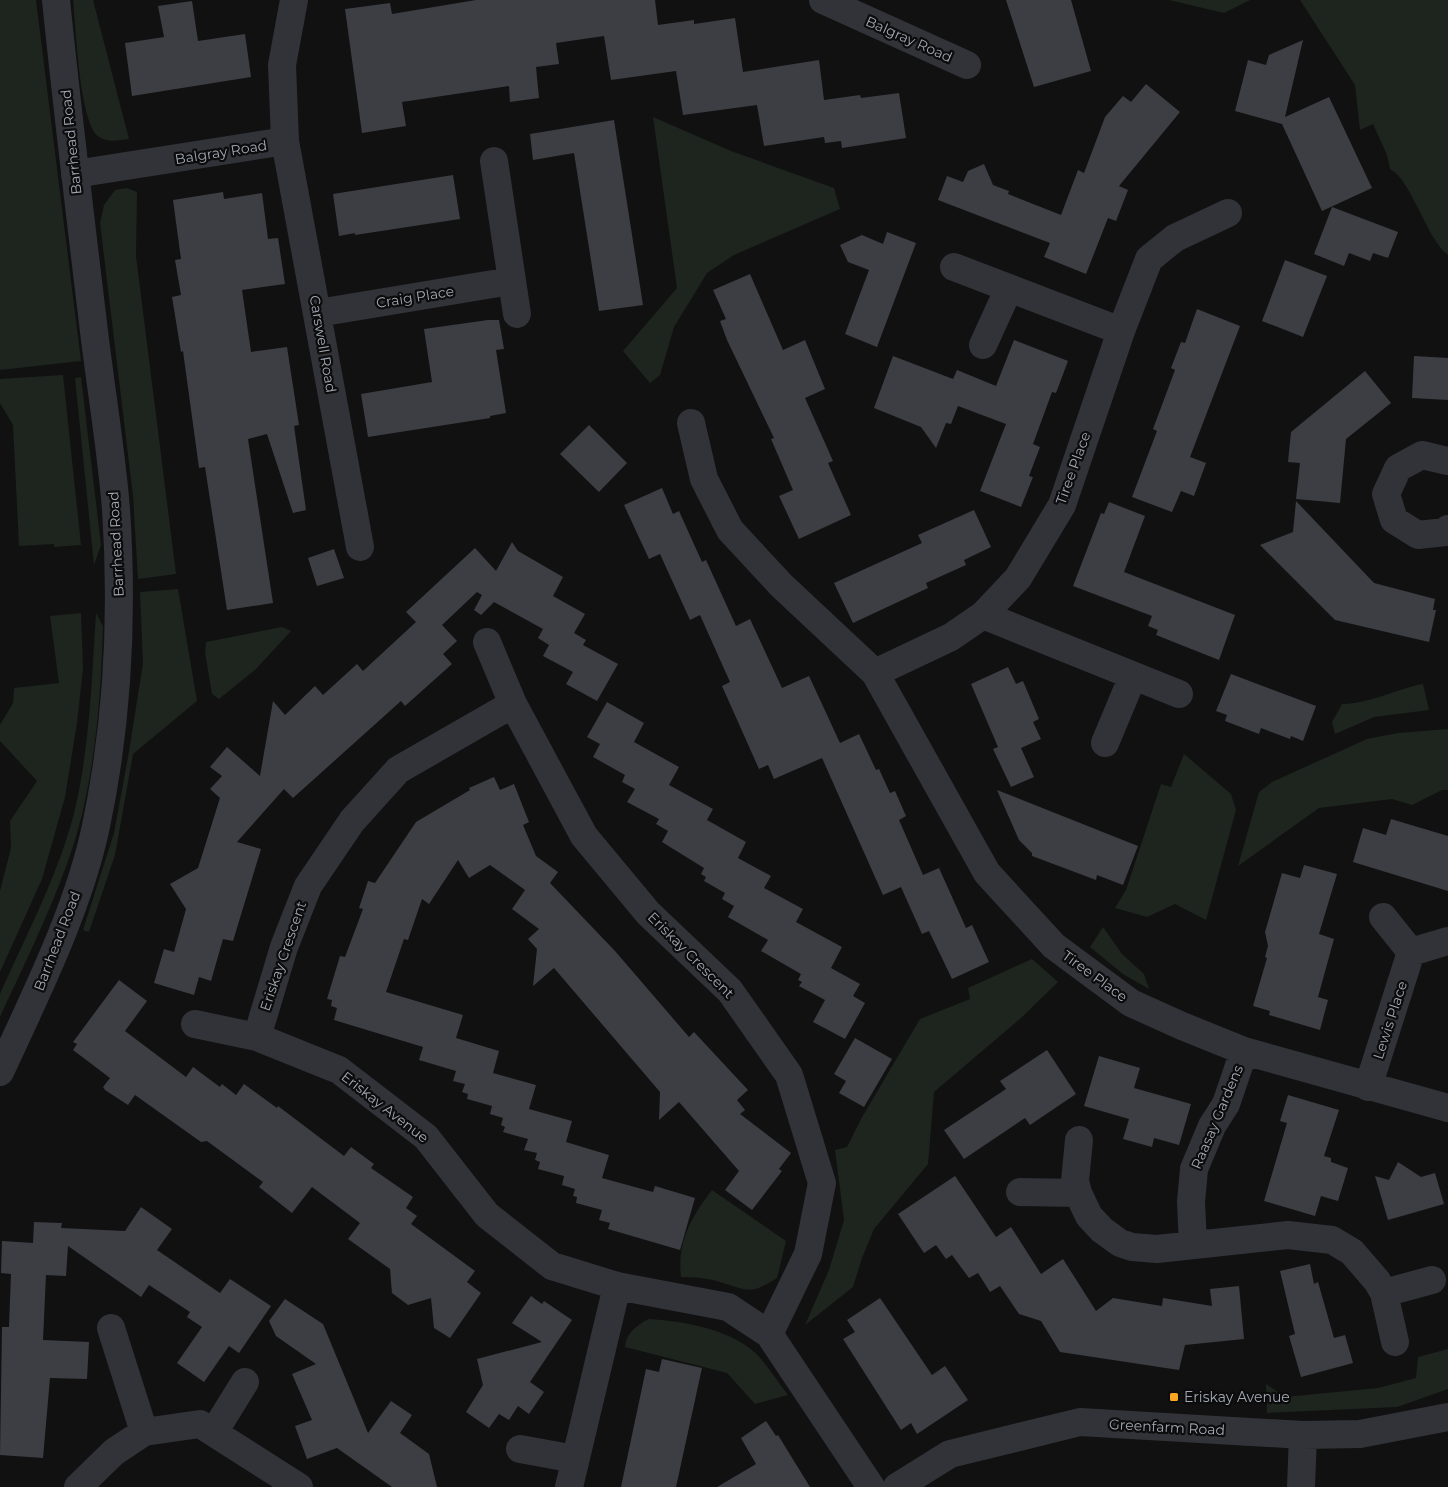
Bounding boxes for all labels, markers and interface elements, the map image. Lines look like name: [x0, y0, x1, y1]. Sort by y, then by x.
street label: Balgray Road: [863, 12, 955, 66]
street label: Barrhead Road: [57, 89, 85, 195]
street label: Balgray Road: [174, 136, 268, 168]
street label: Craig Place: [375, 282, 455, 312]
street label: Carswell Road: [306, 294, 340, 394]
street label: Tiree Place: [1052, 429, 1094, 507]
street label: Barrhead Road: [104, 491, 128, 597]
street label: Barrhead Road: [30, 888, 84, 994]
street label: Eriskay Crescent: [256, 898, 310, 1013]
street label: Eriskay Crescent: [644, 908, 738, 1002]
street label: Tiree Place: [1059, 946, 1131, 1006]
street label: Lewis Place: [1369, 979, 1411, 1061]
street label: Raasay Gardens: [1187, 1062, 1247, 1172]
street label: Eriskay Avenue: [338, 1067, 432, 1147]
place label: Eriskay Avenue: [1184, 1388, 1290, 1406]
marker: Eriskay Avenue: [1168, 1391, 1180, 1403]
street label: Greenfarm Road: [1109, 1415, 1225, 1439]

